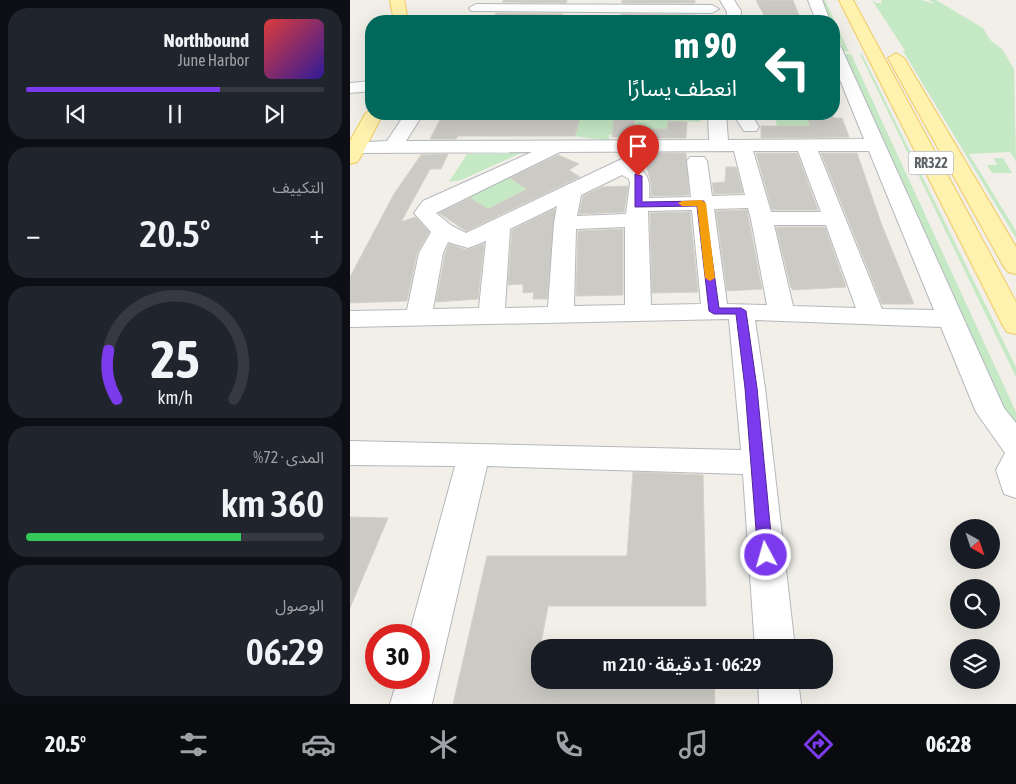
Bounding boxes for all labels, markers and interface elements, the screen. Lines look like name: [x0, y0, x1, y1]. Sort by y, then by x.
text: 90 m: [674, 25, 737, 65]
text: Northbound: [163, 29, 249, 51]
icon: left: [755, 35, 820, 100]
text: June Harbor: [178, 51, 249, 69]
text: انعطف يسارًا: [627, 75, 737, 101]
icon: previous: [62, 100, 90, 128]
icon: pause: [161, 100, 189, 128]
icon: next: [260, 100, 288, 128]
pin: [617, 125, 659, 176]
icon: arrive: [624, 132, 652, 160]
road number: RR322: [908, 152, 954, 174]
text: التكييف: [272, 178, 324, 196]
text: 20.5°: [140, 212, 210, 255]
text: −: [26, 218, 41, 250]
text: +: [309, 218, 324, 250]
text: 25: [151, 329, 199, 389]
text: km/h: [157, 387, 193, 408]
text: المدى · 72%: [253, 448, 324, 466]
text: 360 km: [221, 482, 324, 525]
north arrow: [950, 519, 1000, 569]
map controls: [950, 519, 1000, 689]
position arrow: [739, 528, 791, 580]
button: search: [950, 579, 1000, 629]
text: الوصول: [275, 596, 324, 614]
speed limit sign: 30: [365, 624, 430, 689]
text: 06:29: [246, 630, 324, 673]
button: layers: [950, 639, 1000, 689]
text: 06:29 · 1 دقيقة · 210 m: [603, 653, 761, 675]
icon: filters: [176, 727, 211, 762]
icon: car: [301, 727, 336, 762]
icon: climate: [426, 727, 461, 762]
icon: phone: [551, 727, 586, 762]
icon: music: [676, 727, 711, 762]
icon: directions: [801, 727, 836, 762]
text: 20.5°: [45, 731, 86, 757]
text: 06:28: [926, 731, 971, 757]

